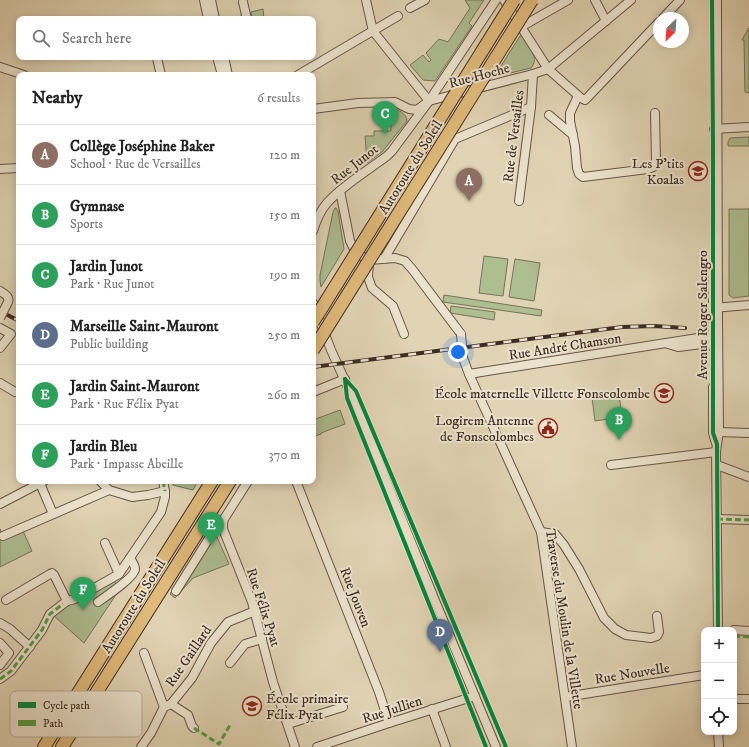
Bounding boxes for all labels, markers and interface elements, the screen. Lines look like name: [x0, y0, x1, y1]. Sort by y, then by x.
north arrow: [653, 12, 689, 48]
search box: [16, 16, 316, 60]
icon: search: [30, 27, 52, 49]
text: Search here: [62, 29, 131, 48]
street label: Rue Hoche: [447, 59, 512, 93]
text: Nearby: [32, 87, 82, 109]
street label: Rue de Versailles: [499, 89, 529, 183]
text: 6 results: [257, 90, 300, 106]
pin: C: [372, 101, 398, 134]
street label: Autoroute du Soleil: [375, 116, 447, 218]
text: Collège Joséphine Baker: [70, 137, 215, 156]
street label: Rue Junot: [327, 140, 382, 189]
text: A: [41, 147, 49, 163]
text: 120 m: [269, 147, 300, 163]
place label: Les P'tits Koalas: [632, 155, 684, 189]
text: School · Rue de Versailles: [70, 156, 201, 172]
school or university icon: Les P'tits Koalas: [687, 160, 709, 182]
pin: A: [456, 168, 482, 201]
text: Gymnase: [70, 197, 124, 216]
text: B: [41, 207, 49, 223]
text: 150 m: [269, 207, 300, 223]
text: Sports: [70, 216, 103, 232]
street label: Avenue Roger Salengro: [694, 250, 712, 380]
text: Jardin Junot: [70, 257, 143, 276]
text: C: [41, 267, 49, 283]
text: 190 m: [269, 267, 300, 283]
text: Park · Rue Junot: [70, 276, 155, 292]
text: Marseille Saint-Mauront: [70, 317, 219, 336]
text: D: [40, 327, 50, 343]
text: 250 m: [268, 327, 300, 343]
street label: Rue André Chamson: [507, 329, 624, 365]
text: Public building: [70, 336, 148, 352]
your location: [448, 342, 468, 362]
text: Jardin Saint-Mauront: [70, 377, 200, 396]
school or university icon: École maternelle Villette Fonscolombe: [653, 382, 675, 404]
place label: École maternelle Villette Fonscolombe: [434, 385, 650, 403]
text: E: [40, 387, 50, 403]
text: 260 m: [267, 387, 300, 403]
text: Park · Rue Félix Pyat: [70, 396, 179, 412]
pin: B: [606, 407, 632, 440]
place label: Logirem Antenne de Fonscolombes: [435, 412, 534, 446]
public building icon: Logirem Antenne de Fonscolombes: [537, 417, 559, 439]
text: Jardin Bleu: [70, 437, 137, 456]
text: F: [41, 447, 49, 463]
text: 370 m: [269, 447, 300, 463]
text: Park · Impasse Abeille: [70, 456, 183, 472]
pin: E: [198, 512, 224, 545]
street label: Traverse du Moulin de la Villette: [541, 528, 587, 711]
street label: Autoroute du Soleil: [98, 555, 170, 657]
street label: Rue Jouven: [335, 565, 375, 631]
street label: Rue Félix Pyat: [242, 566, 284, 649]
pin: F: [70, 577, 96, 610]
pin: D: [427, 619, 453, 652]
street label: Rue Gaillard: [162, 622, 216, 691]
map controls: [701, 627, 737, 735]
button: +: [701, 627, 737, 663]
street label: Rue Nouvelle: [593, 659, 671, 689]
button: −: [701, 663, 737, 699]
place label: École primaire Félix Pyat: [266, 690, 349, 724]
legend: [10, 691, 142, 737]
street label: Rue Jullien: [360, 692, 425, 728]
school or university icon: École primaire Félix Pyat: [241, 695, 263, 717]
text: Cycle path: [43, 699, 90, 713]
button: locate: [701, 699, 737, 735]
text: Path: [43, 717, 64, 731]

